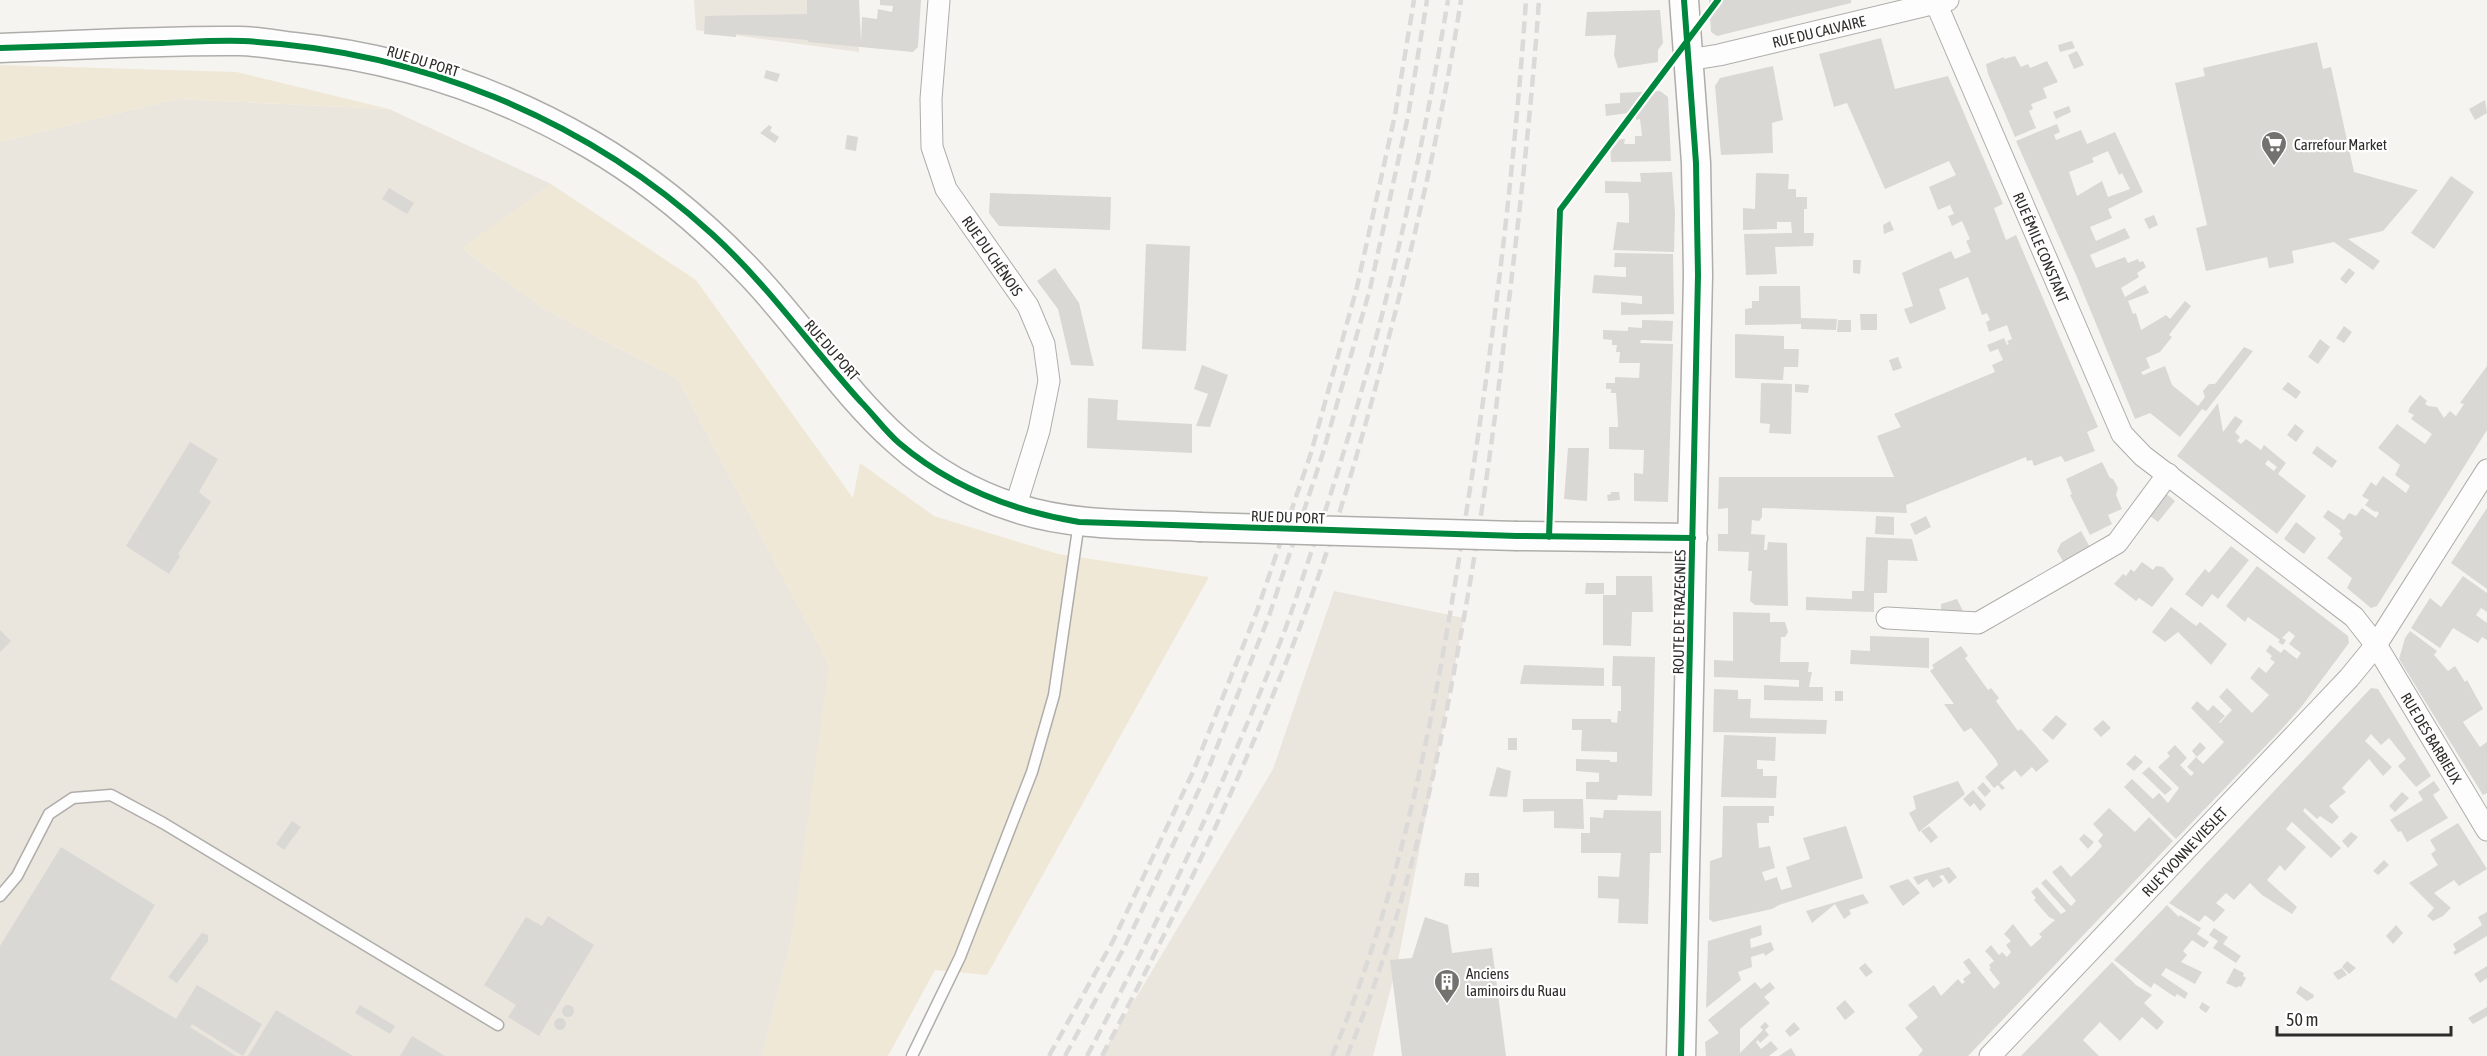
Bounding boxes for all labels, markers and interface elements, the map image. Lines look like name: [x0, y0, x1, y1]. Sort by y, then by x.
street label: RUE DU CALVAIRE: [1770, 11, 1868, 50]
street label: RUE DU PORT: [385, 42, 461, 80]
supermarket icon: Carrefour Market: [2259, 129, 2289, 167]
place label: Carrefour Market: [2294, 136, 2387, 153]
street label: RUE ÉMILE CONSTANT: [2010, 189, 2073, 305]
street label: RUE DU CHÊNOIS: [959, 212, 1027, 299]
street label: RUE DU PORT: [801, 316, 863, 384]
street label: RUE DU PORT: [1251, 507, 1326, 527]
street label: ROUTE DE TRAZEGNIES: [1669, 549, 1689, 675]
street label: RUE DES BARBIEUX: [2398, 689, 2466, 786]
street label: RUE YVONNE VIESLET: [2138, 803, 2231, 900]
place label: Anciens laminoirs du Ruau: [1466, 965, 1566, 999]
building icon: Anciens laminoirs du Ruau: [1432, 967, 1462, 1005]
scale bar: [2277, 999, 2451, 1037]
text: 50 m: [2286, 1009, 2318, 1030]

